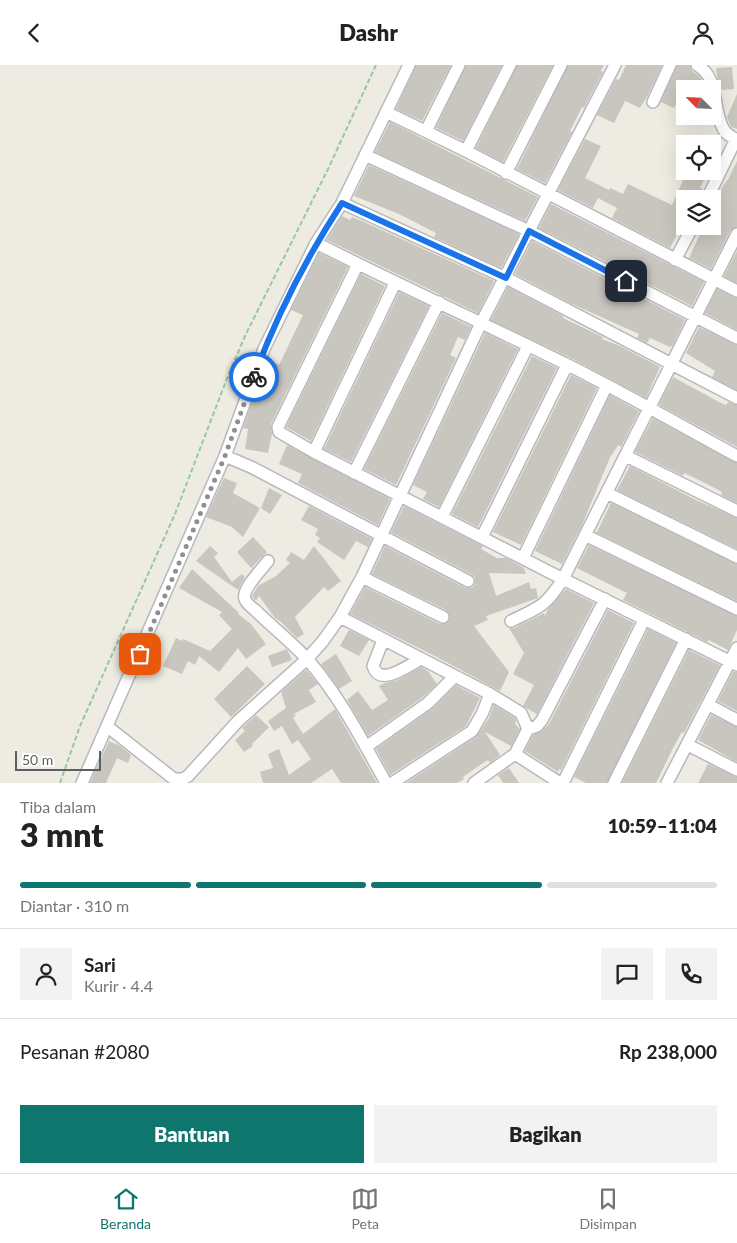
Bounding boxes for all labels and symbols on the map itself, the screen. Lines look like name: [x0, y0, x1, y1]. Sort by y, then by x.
north arrow: [676, 80, 721, 125]
pin: [605, 260, 647, 302]
courier: [229, 352, 279, 402]
pin: [119, 633, 161, 675]
scale bar: [15, 748, 101, 771]

